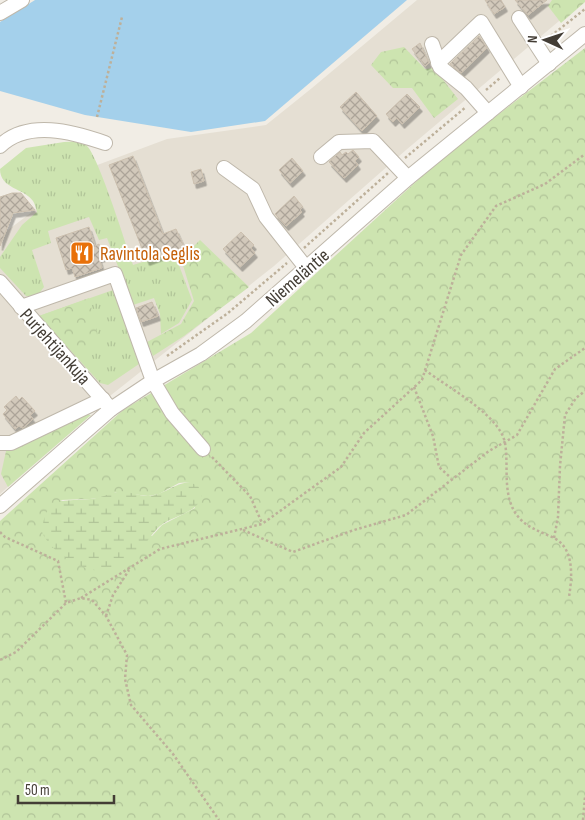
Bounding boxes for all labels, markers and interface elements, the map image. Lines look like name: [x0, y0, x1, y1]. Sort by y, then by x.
north arrow: [520, 15, 570, 65]
text: N: [524, 35, 541, 44]
restaurant icon: Ravintola Seglis: [69, 240, 95, 266]
place label: Ravintola Seglis: [100, 243, 200, 266]
street label: Niemeläntie: [261, 244, 335, 312]
street label: Purjehtijankuja: [15, 304, 95, 390]
scale bar: [18, 772, 114, 804]
text: 50 m: [25, 781, 50, 800]

